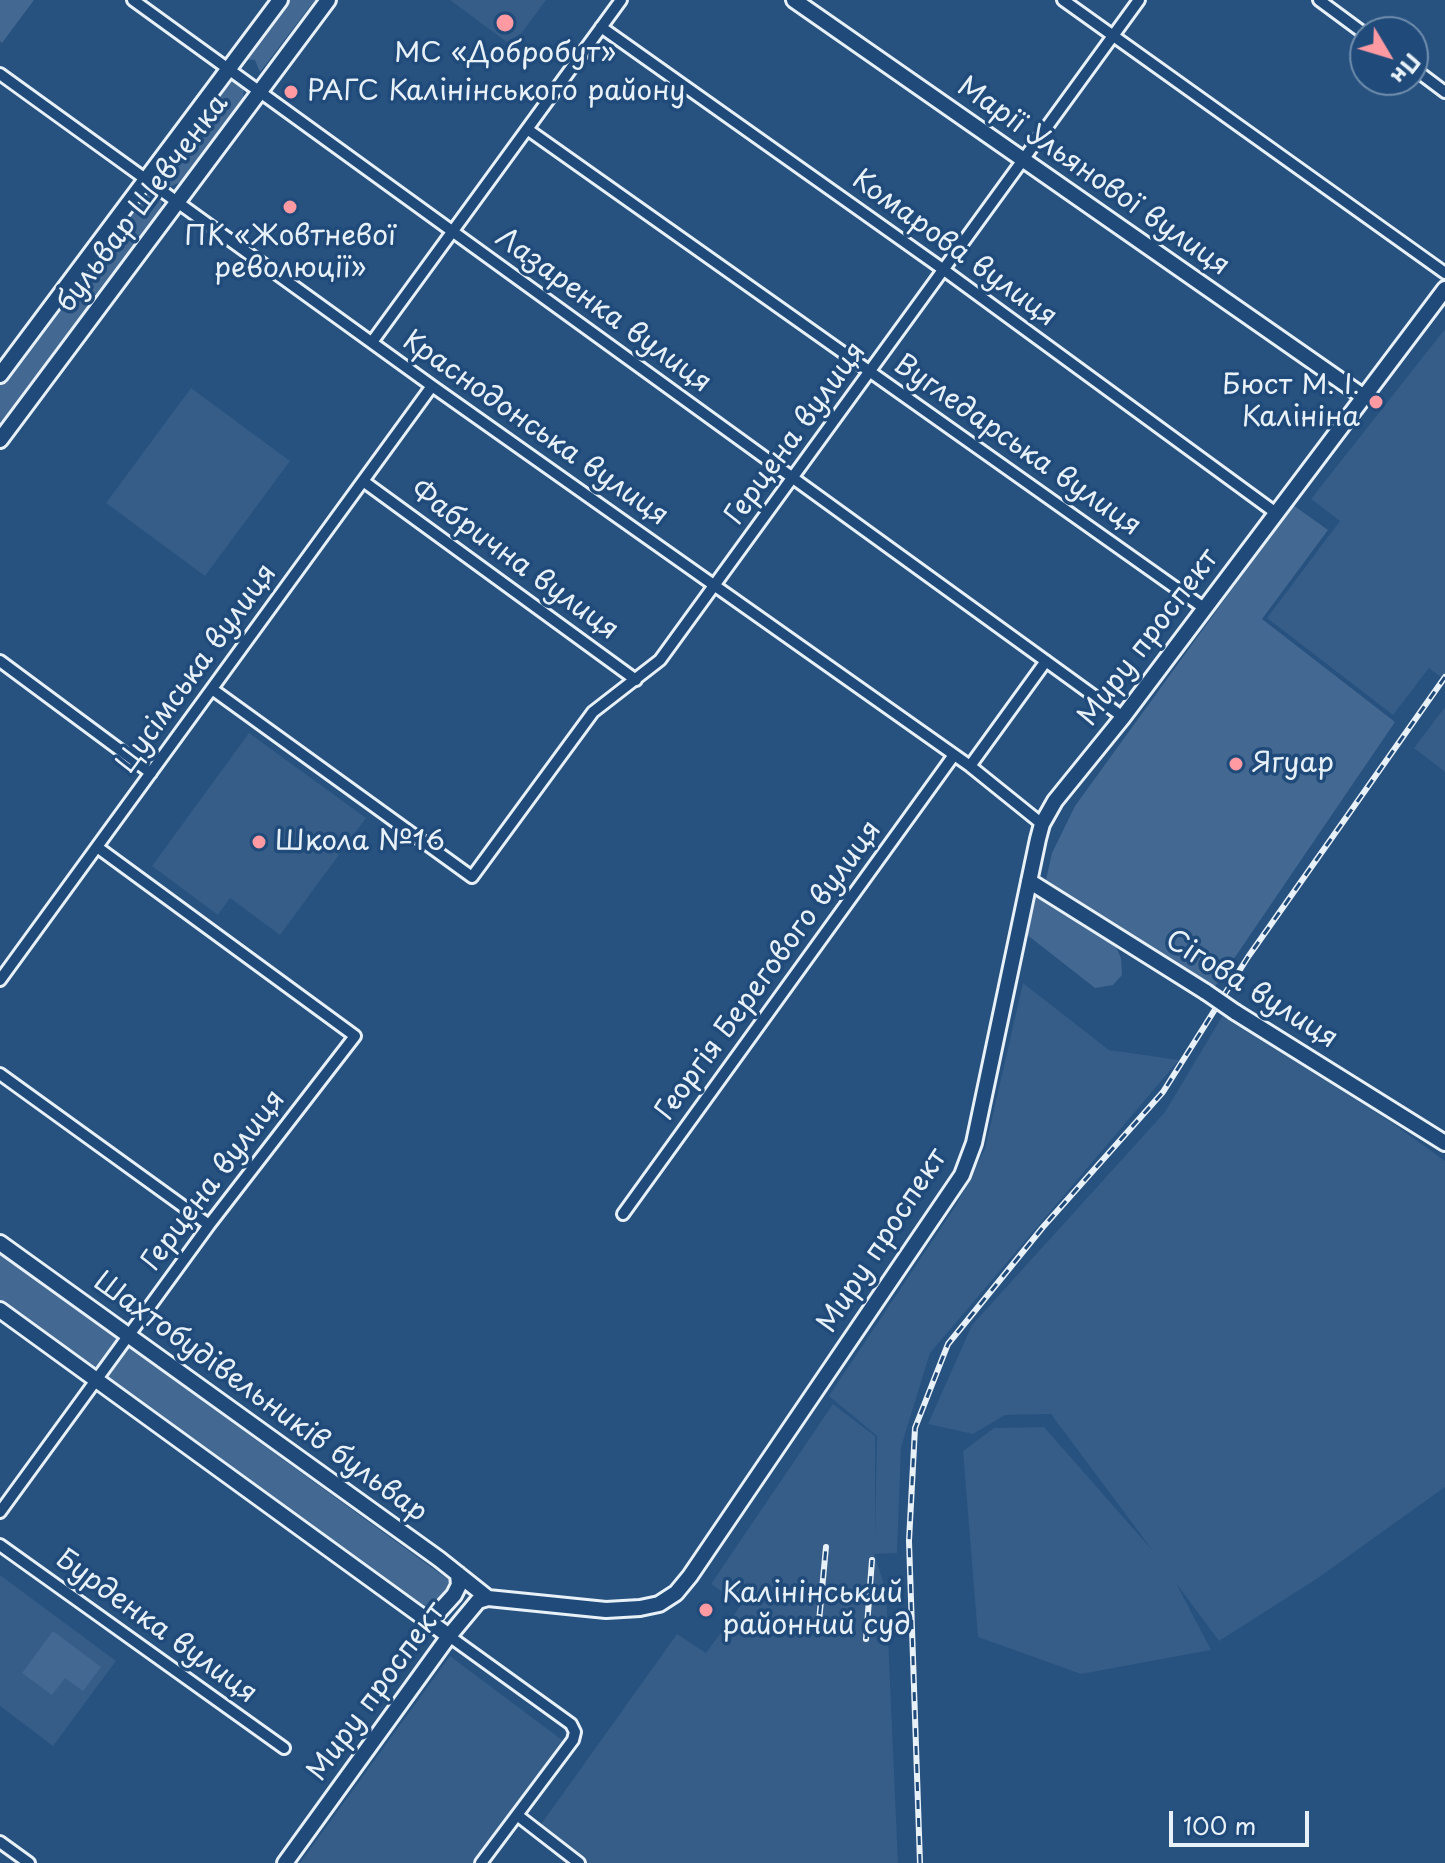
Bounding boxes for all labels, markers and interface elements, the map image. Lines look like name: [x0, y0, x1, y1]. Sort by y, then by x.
marker: МС «Добробут»: [494, 12, 516, 34]
north arrow: [1349, 16, 1429, 96]
place label: МС «Добробут»: [394, 37, 616, 71]
text: Пн: [1384, 47, 1430, 93]
street label: Марії Ульянової вулиця: [951, 70, 1235, 284]
place label: РАГС Калінінського району: [307, 75, 685, 109]
marker: РАГС Калінінського району: [282, 83, 300, 101]
street label: бульвар Шевченка: [50, 88, 236, 320]
street label: Комарова вулиця: [845, 163, 1063, 335]
marker: ПК «Жовтневої революції»: [281, 198, 299, 216]
place label: ПК «Жовтневої революції»: [184, 220, 396, 286]
street label: Лазаренка вулиця: [489, 222, 717, 400]
street label: Краснодонська вулиця: [396, 324, 674, 534]
street label: Герцена вулиця: [718, 336, 874, 532]
street label: Вугледарська вулиця: [887, 348, 1147, 544]
place label: Бюст М. І. Калініна: [1222, 369, 1360, 435]
marker: Бюст М. І. Калініна: [1367, 393, 1385, 411]
street label: Фабрична вулиця: [403, 474, 625, 648]
street label: Миру проспект: [1072, 543, 1226, 733]
street label: Цусімська вулиця: [110, 558, 284, 780]
place label: Ягуар: [1252, 747, 1334, 781]
marker: Ягуар: [1227, 755, 1245, 773]
street label: Георгія Берегового вулиця: [649, 815, 889, 1127]
place label: Школа №16: [275, 825, 445, 859]
marker: Школа №16: [250, 833, 268, 851]
street label: Сігова вулиця: [1159, 924, 1343, 1056]
street label: Герцена вулиця: [135, 1084, 293, 1278]
street label: Миру проспект: [811, 1143, 955, 1339]
street label: Шахтобудівельників бульвар: [87, 1266, 433, 1530]
street label: Бурденка вулиця: [49, 1543, 263, 1711]
place label: Калінінський районний суд: [722, 1577, 911, 1643]
street label: Миру проспект: [301, 1596, 453, 1788]
marker: Калінінський районний суд: [697, 1601, 715, 1619]
scale bar: [1173, 1795, 1313, 1845]
text: 100 m: [1183, 1807, 1256, 1843]

